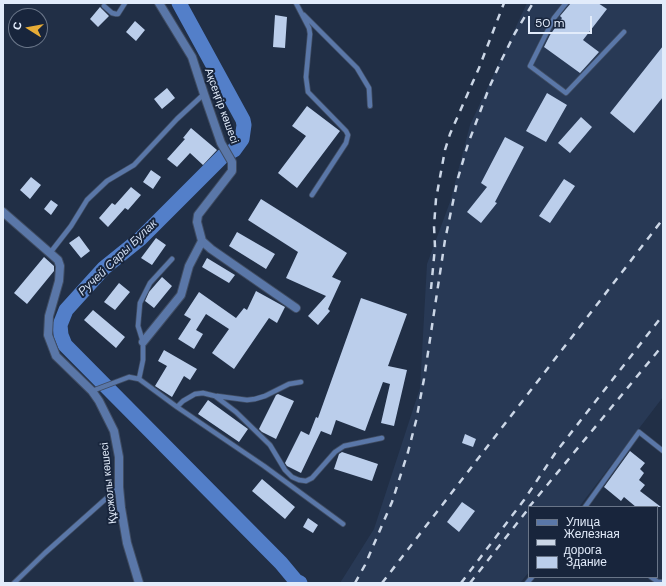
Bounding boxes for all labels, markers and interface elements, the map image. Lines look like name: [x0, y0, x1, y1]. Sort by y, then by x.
north arrow: [8, 8, 48, 48]
scale bar: [530, 8, 594, 34]
text: 50 m: [535, 15, 564, 31]
text: С: [10, 21, 25, 31]
street label: Ақсеңгір көшесі: [201, 67, 241, 145]
water label: Ручей Сары Булак: [76, 217, 160, 299]
street label: Құсжолы көшесі: [98, 442, 120, 524]
legend: [528, 506, 658, 578]
text: Улица: [566, 514, 600, 530]
text: Железная дорога: [564, 526, 620, 558]
text: Здание: [566, 554, 607, 570]

